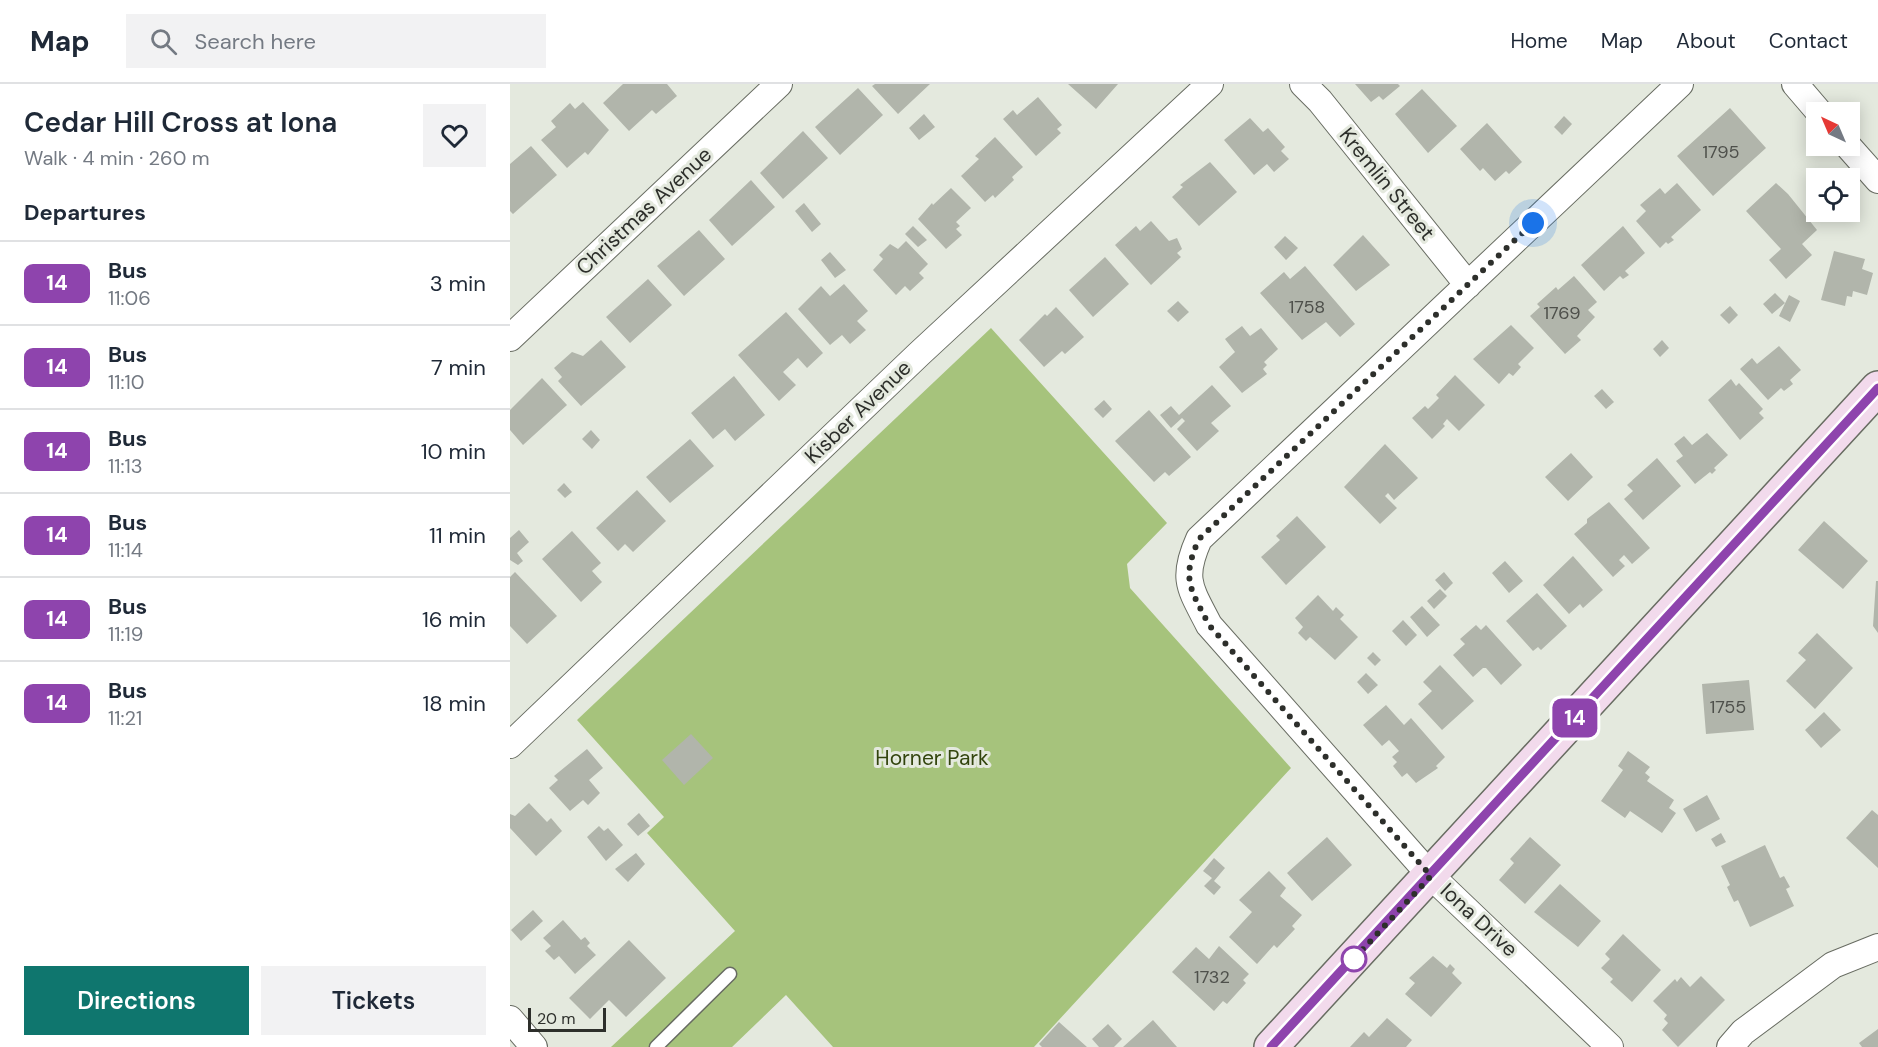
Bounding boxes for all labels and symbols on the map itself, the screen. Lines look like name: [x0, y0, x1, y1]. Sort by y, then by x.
north arrow: [1806, 102, 1860, 156]
street label: Kremlin Street: [1333, 122, 1441, 246]
house number: 1795: [1702, 140, 1740, 164]
street label: Christmas Avenue: [570, 141, 718, 281]
your location: [1518, 208, 1548, 238]
house number: 1758: [1289, 295, 1325, 319]
house number: 1769: [1543, 301, 1581, 325]
street label: Kisber Avenue: [799, 354, 917, 470]
house number: 1755: [1710, 695, 1746, 719]
line badge: 14: [1548, 698, 1602, 738]
park label: Horner Park: [875, 744, 989, 772]
street label: Iona Drive: [1434, 877, 1524, 963]
unlabelled marker: [1341, 946, 1367, 972]
house number: 1732: [1194, 965, 1230, 989]
scale bar: [528, 1005, 606, 1032]

